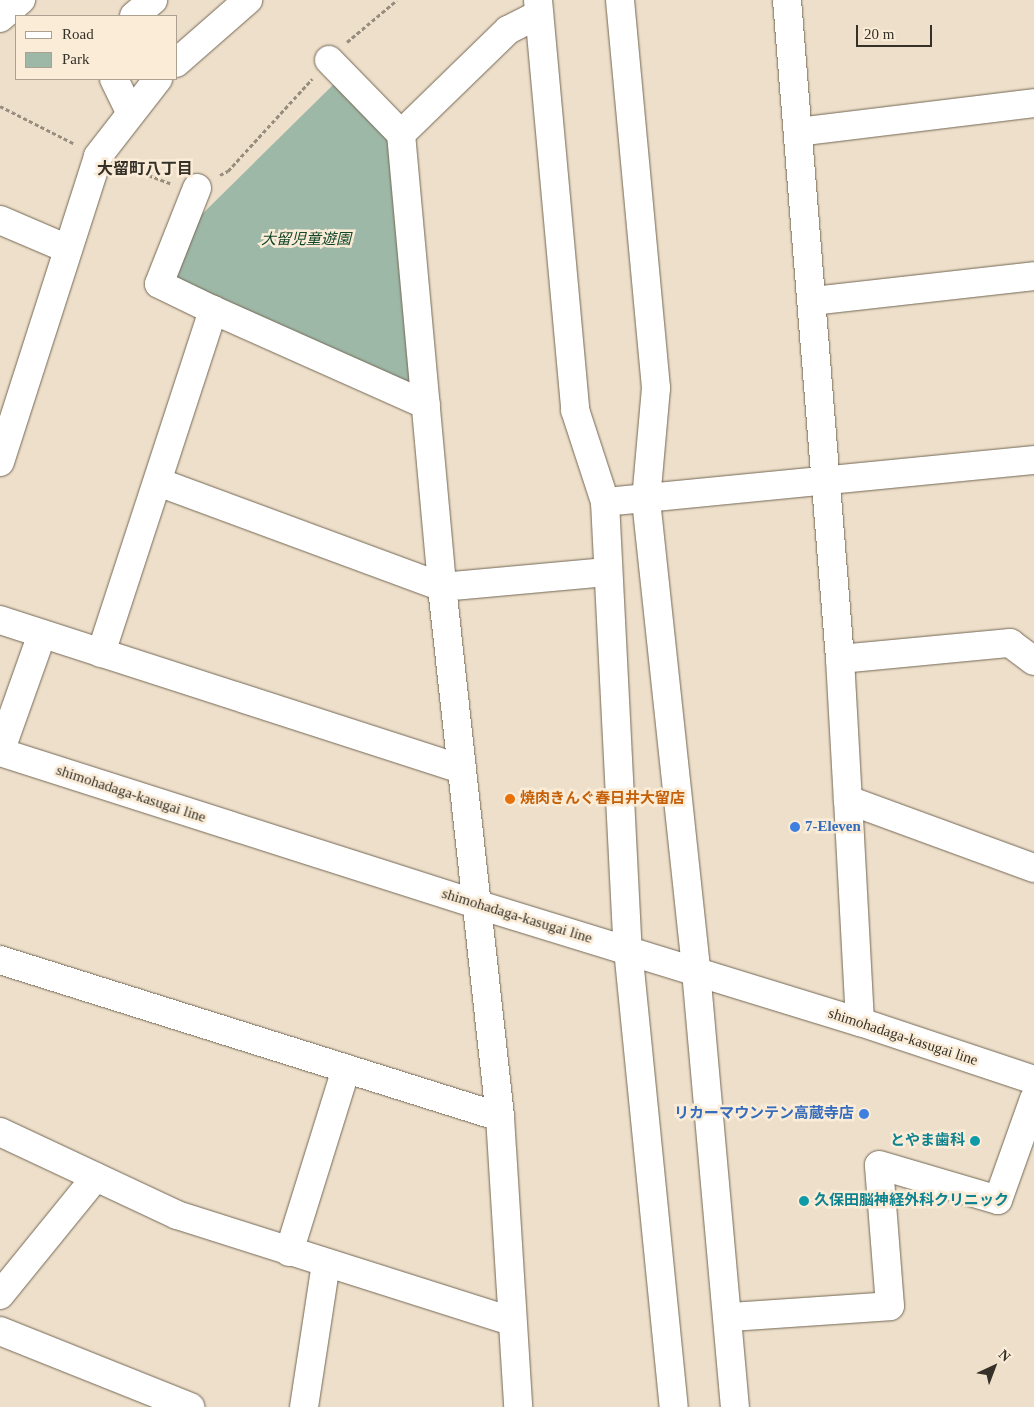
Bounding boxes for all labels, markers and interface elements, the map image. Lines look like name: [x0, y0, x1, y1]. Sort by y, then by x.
legend: [15, 15, 178, 80]
scale bar: [859, 15, 935, 47]
text: Road: [62, 26, 94, 42]
text: 20 m: [864, 26, 894, 42]
text: Park: [62, 51, 90, 67]
district label: 大留町八丁目: [97, 159, 193, 179]
park label: 大留児童遊園: [261, 231, 351, 249]
street label: shimohadaga-kasugai line: [54, 761, 208, 827]
place label: 焼肉きんぐ春日井大留店: [520, 790, 685, 808]
marker: 焼肉きんぐ春日井大留店: [504, 793, 516, 805]
place label: 7-Eleven: [805, 818, 861, 836]
marker: 7-Eleven: [789, 821, 801, 833]
street label: shimohadaga-kasugai line: [440, 885, 594, 947]
street label: shimohadaga-kasugai line: [826, 1004, 980, 1070]
place label: リカーマウンテン高蔵寺店: [674, 1105, 854, 1123]
marker: リカーマウンテン高蔵寺店: [858, 1108, 870, 1120]
place label: とやま歯科: [890, 1132, 965, 1150]
marker: とやま歯科: [969, 1135, 981, 1147]
place label: 久保田脳神経外科クリニック: [814, 1192, 1009, 1210]
marker: 久保田脳神経外科クリニック: [798, 1195, 810, 1207]
north arrow: [969, 1342, 1019, 1392]
text: N: [996, 1347, 1013, 1365]

